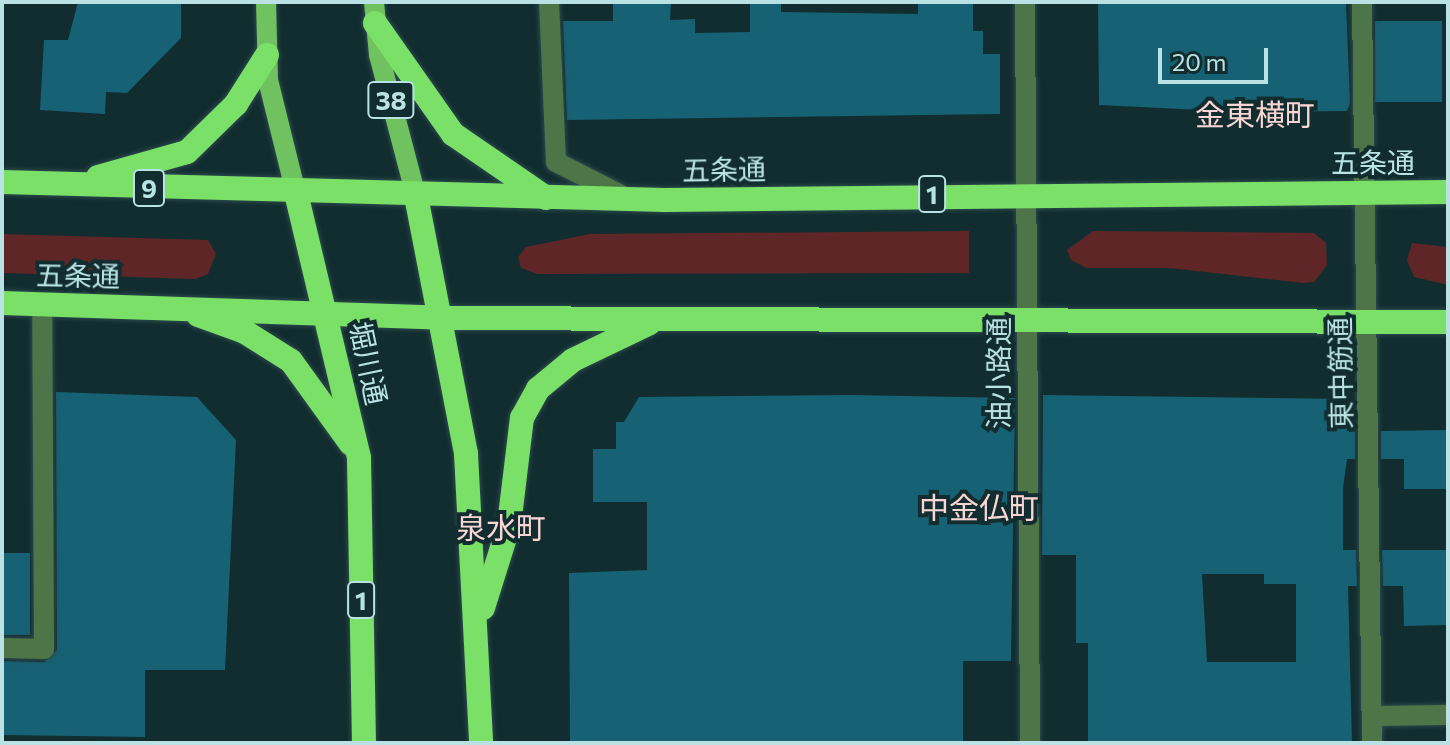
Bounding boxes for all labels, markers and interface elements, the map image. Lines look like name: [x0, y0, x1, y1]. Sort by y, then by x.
scale bar: [1162, 32, 1272, 82]
text: 20 m: [1172, 47, 1226, 76]
road number: 38: [367, 78, 415, 122]
district label: 金東横町: [1195, 96, 1315, 132]
street label: 五条通: [1331, 145, 1415, 179]
street label: 五条通: [682, 151, 766, 187]
road number: 9: [131, 166, 167, 210]
road number: 1: [918, 172, 946, 216]
street label: 五条通: [36, 257, 120, 293]
street label: 油小路通: [981, 317, 1015, 429]
street label: 東中筋通: [1322, 317, 1358, 429]
street label: 堀川通: [344, 318, 394, 408]
district label: 中金仏町: [919, 489, 1039, 525]
district label: 泉水町: [456, 509, 546, 545]
road number: 1: [347, 578, 375, 622]

